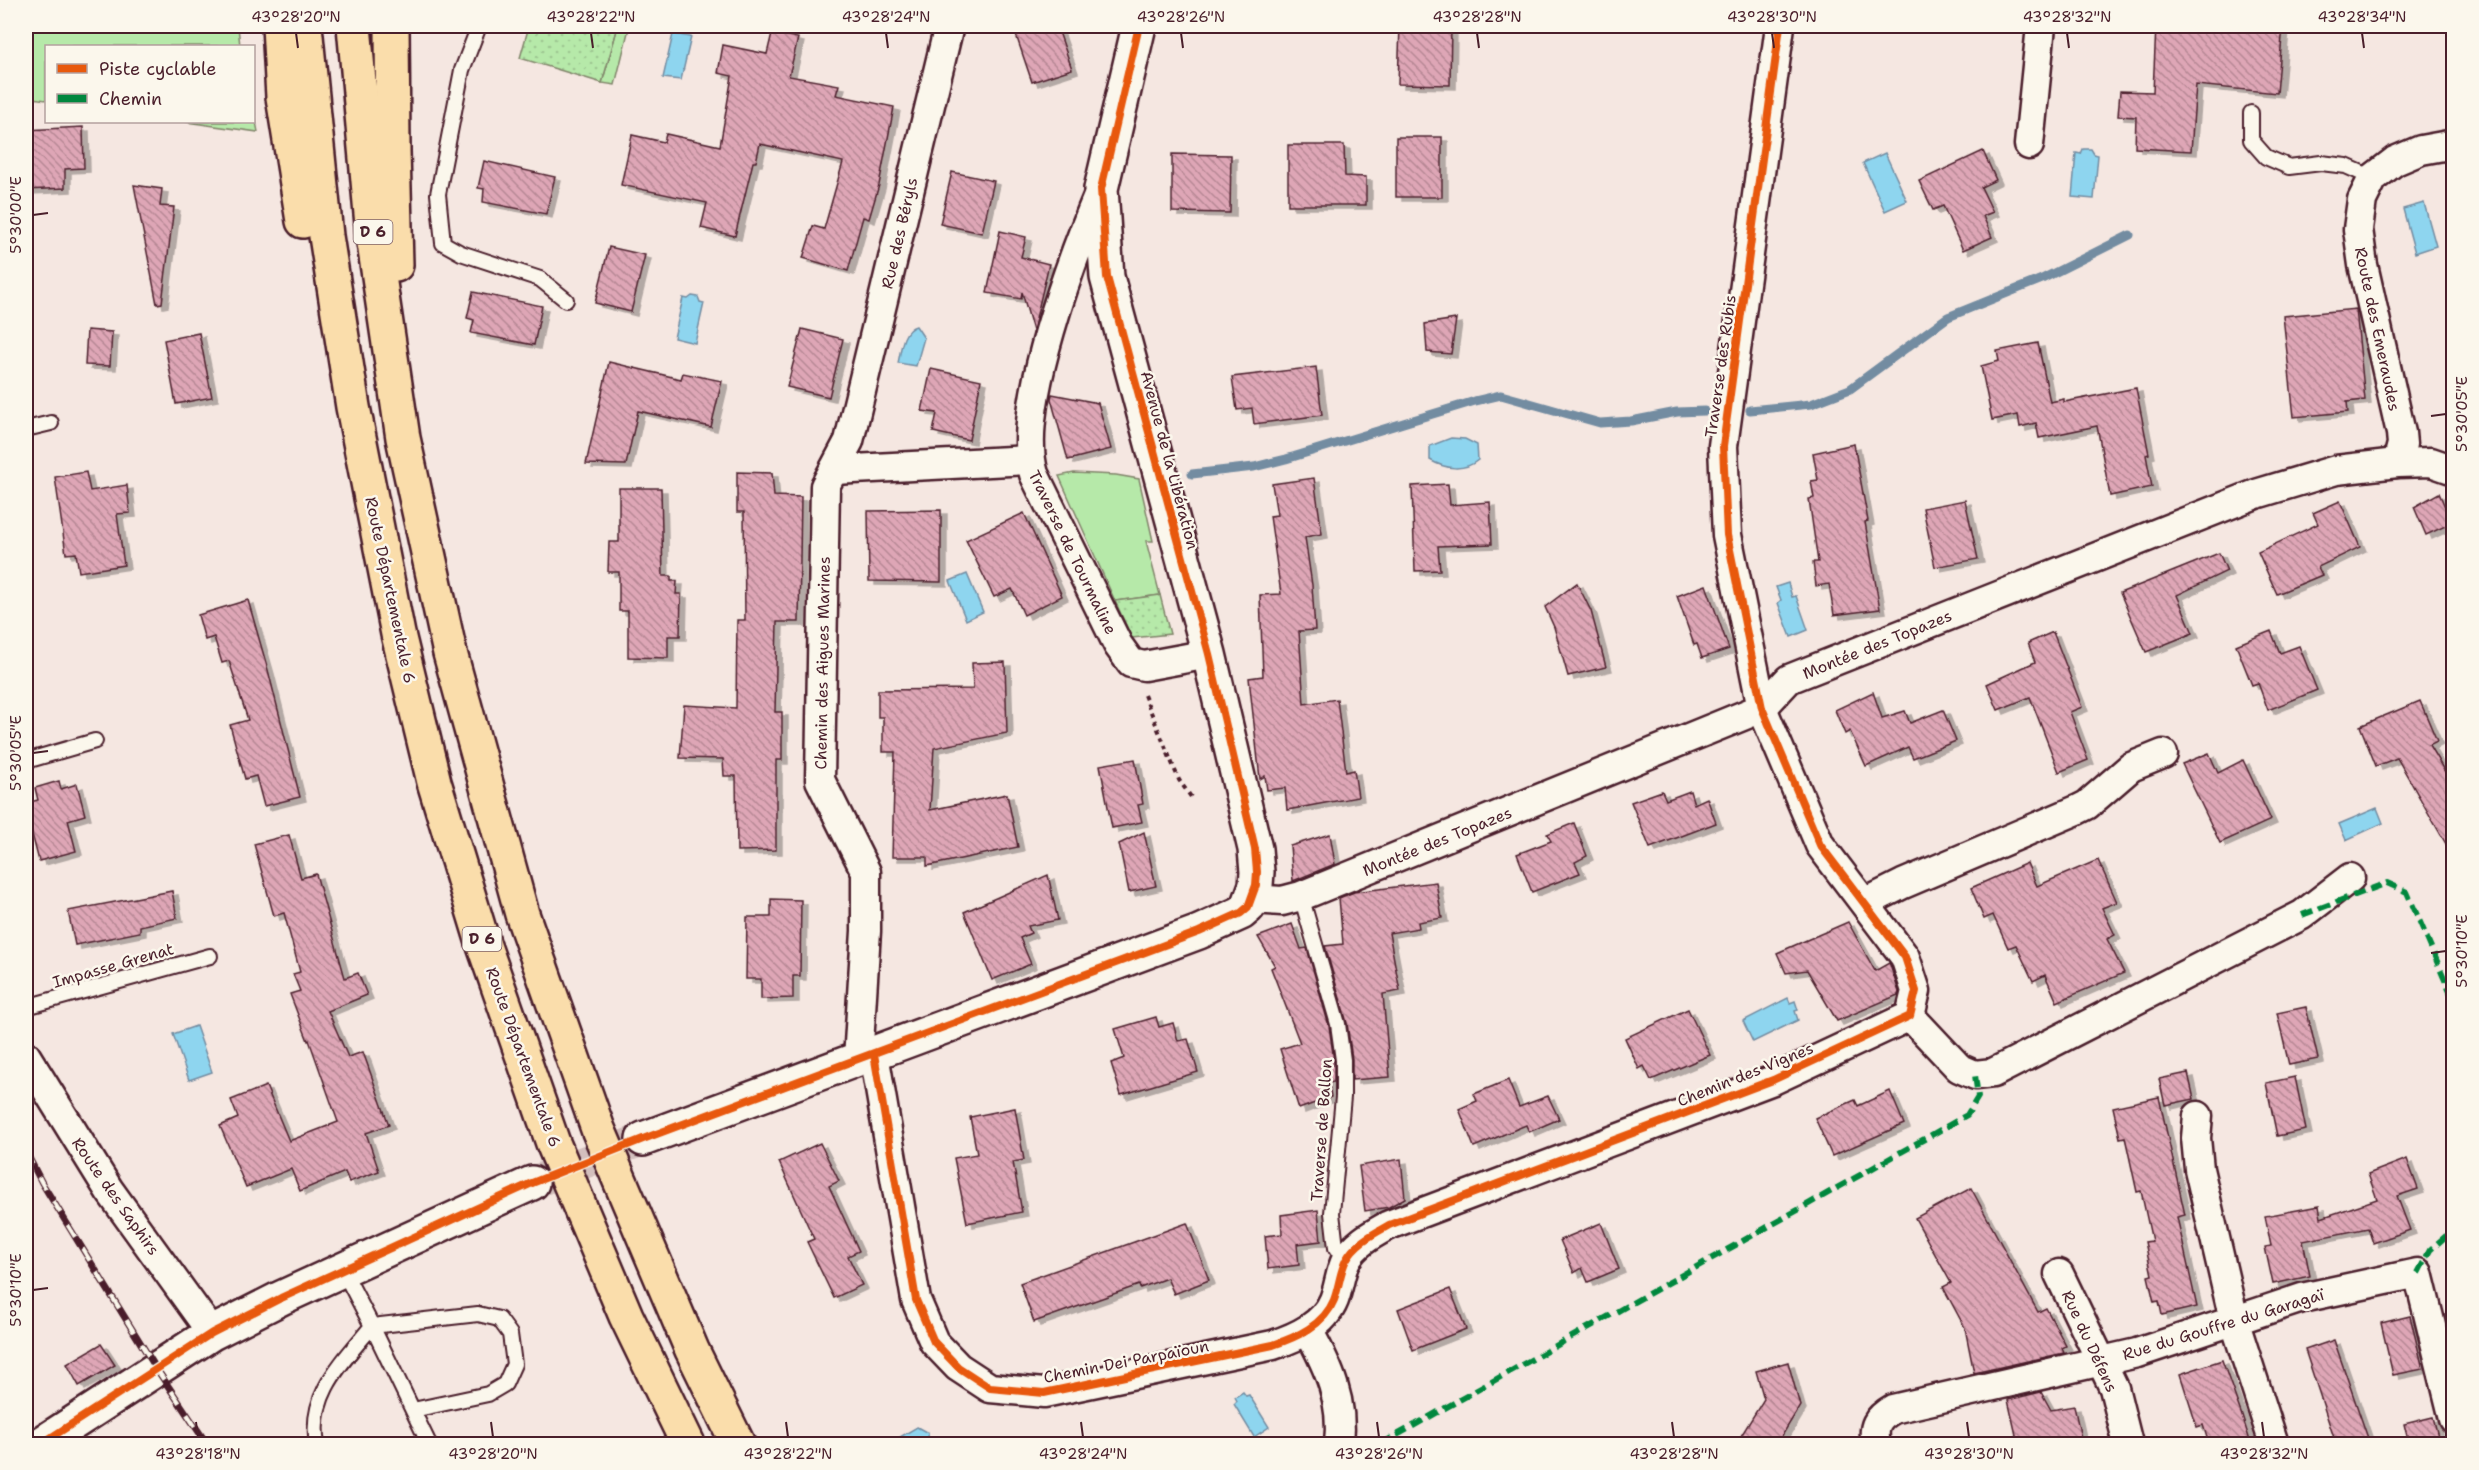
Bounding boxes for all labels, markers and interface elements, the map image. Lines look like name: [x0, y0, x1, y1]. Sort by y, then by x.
text: 43°28'20"N: [251, 7, 341, 27]
text: 43°28'22"N: [547, 7, 635, 27]
text: 43°28'24"N: [842, 7, 930, 27]
text: 43°28'26"N: [1137, 7, 1225, 27]
text: 43°28'28"N: [1432, 7, 1522, 27]
text: 43°28'30"N: [1727, 7, 1817, 27]
text: 43°28'32"N: [2023, 7, 2111, 27]
text: 43°28'34"N: [2317, 7, 2407, 27]
legend: [45, 45, 255, 123]
text: Piste cyclable: [99, 57, 216, 81]
text: Chemin: [99, 87, 162, 111]
street label: Rue des Béryls: [876, 175, 923, 291]
text: 5°30'00"E: [6, 176, 26, 254]
road number: D 6: [354, 220, 392, 244]
street label: Route des Emeraudes: [2350, 245, 2405, 413]
street label: Traverse des Rubis: [1700, 293, 1741, 439]
street label: Avenue de la Libération: [1136, 369, 1204, 552]
text: 5°30'05"E: [2452, 376, 2472, 452]
street label: Traverse de Tourmaline: [1024, 467, 1121, 638]
street label: Route Départementale 6: [360, 495, 421, 685]
street label: Chemin des Aigues Marines: [810, 556, 835, 770]
street label: Montée des Topazes: [1799, 605, 1955, 684]
text: 5°30'05"E: [6, 715, 26, 791]
street label: Montée des Topazes: [1359, 802, 1515, 881]
text: 5°30'10"E: [2452, 914, 2472, 988]
road number: D 6: [462, 927, 502, 951]
street label: Impasse Grenat: [50, 938, 176, 993]
street label: Route Départementale 6: [481, 964, 566, 1150]
street label: Chemin des Vignes: [1674, 1038, 1816, 1111]
street label: Traverse de Ballon: [1306, 1058, 1337, 1202]
street label: Route des Saphirs: [67, 1133, 164, 1259]
text: 5°30'10"E: [6, 1253, 26, 1327]
street label: Rue du Gouffre du Garagaï: [2120, 1283, 2328, 1365]
street label: Rue du Défens: [2057, 1287, 2122, 1395]
street label: Chemin Dei Parpaïoun: [1042, 1335, 1211, 1388]
text: 43°28'18"N: [155, 1444, 241, 1464]
text: 43°28'20"N: [448, 1444, 538, 1464]
text: 43°28'22"N: [744, 1444, 832, 1464]
text: 43°28'24"N: [1039, 1444, 1127, 1464]
text: 43°28'26"N: [1335, 1444, 1423, 1464]
text: 43°28'28"N: [1629, 1444, 1719, 1464]
text: 43°28'30"N: [1924, 1444, 2014, 1464]
text: 43°28'32"N: [2220, 1444, 2308, 1464]

